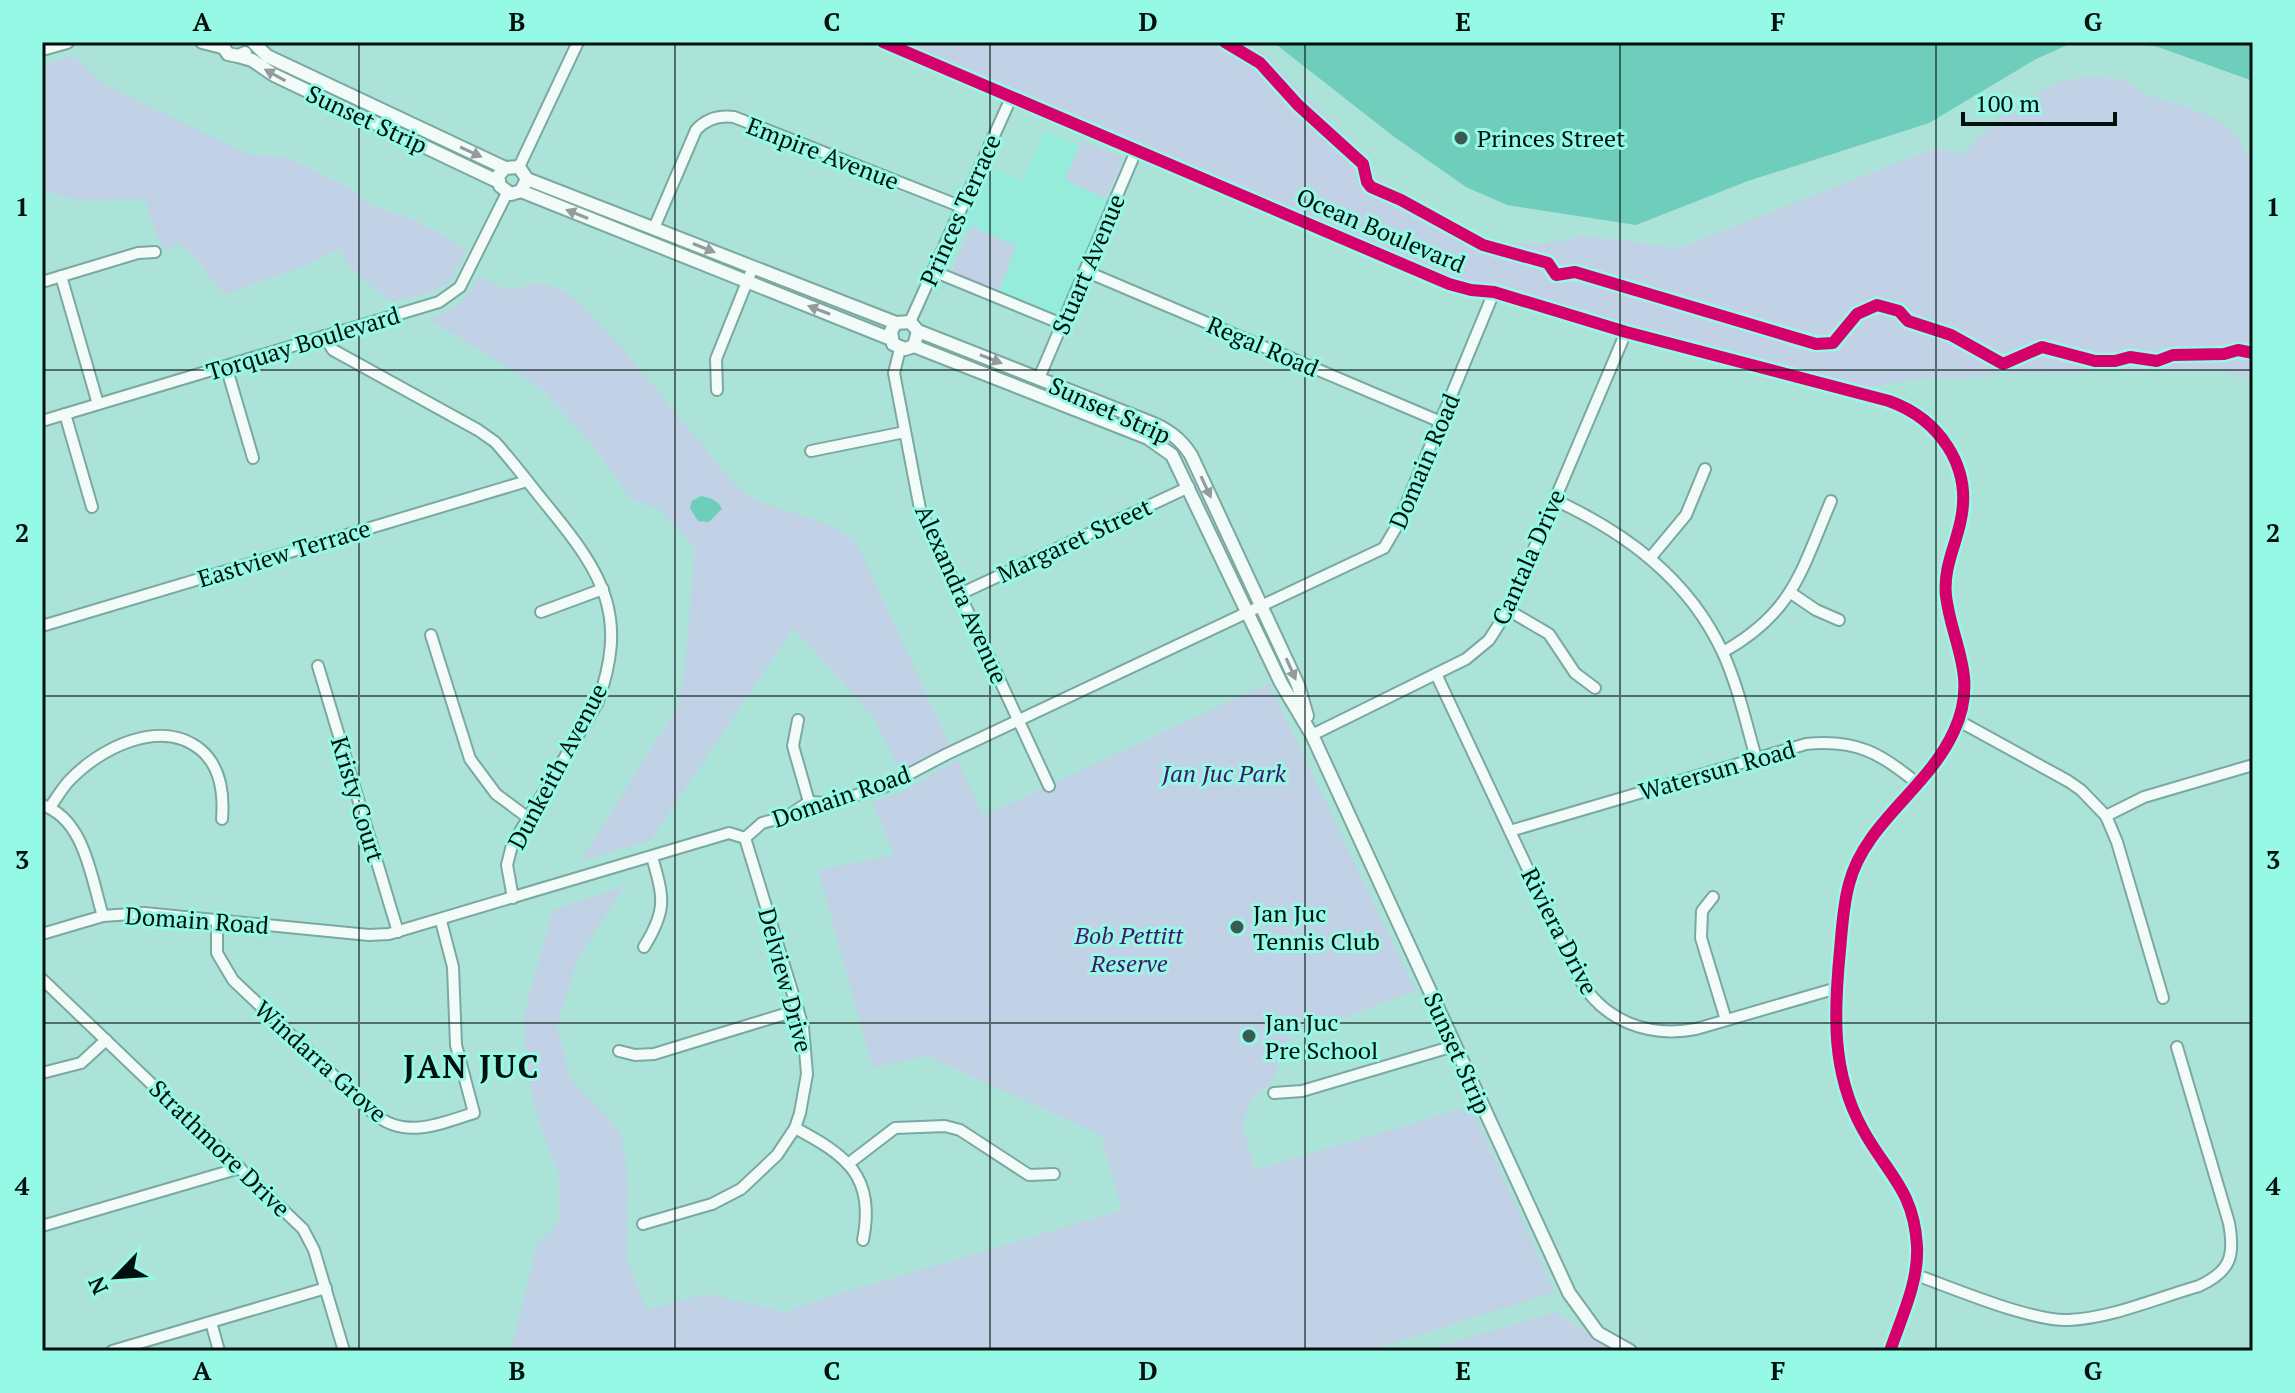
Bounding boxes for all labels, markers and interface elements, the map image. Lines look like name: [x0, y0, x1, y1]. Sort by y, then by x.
text: A: [193, 4, 212, 38]
text: B: [509, 4, 525, 38]
text: C: [824, 4, 840, 38]
text: D: [1138, 4, 1158, 38]
text: E: [1455, 4, 1471, 38]
text: F: [1771, 4, 1786, 38]
text: G: [2084, 4, 2103, 38]
one-way arrow: [264, 68, 287, 82]
scale bar: [1963, 76, 2115, 126]
street label: Sunset Strip: [301, 77, 433, 161]
text: 100 m: [1975, 87, 2040, 119]
street label: Empire Avenue: [742, 109, 904, 197]
place label: Princes Street: [1477, 122, 1625, 154]
street label: Princes Terrace: [912, 129, 1008, 291]
marker: Princes Street: [1452, 129, 1470, 147]
one-way arrow: [460, 145, 483, 159]
street label: Ocean Boulevard: [1292, 180, 1470, 280]
text: 1: [15, 189, 29, 223]
street label: Stuart Avenue: [1044, 189, 1132, 339]
text: 1: [2266, 189, 2280, 223]
one-way arrow: [565, 207, 589, 220]
one-way arrow: [692, 242, 716, 255]
street label: Torquay Boulevard: [203, 298, 403, 388]
one-way arrow: [807, 303, 831, 316]
street label: Regal Road: [1202, 308, 1324, 384]
one-way arrow: [979, 353, 1003, 366]
street label: Sunset Strip: [1044, 369, 1176, 451]
street label: Domain Road: [1381, 388, 1467, 534]
one-way arrow: [1199, 475, 1213, 499]
street label: Cantala Drive: [1484, 484, 1572, 630]
street label: Margaret Street: [992, 490, 1156, 590]
street label: Alexandra Avenue: [908, 499, 1016, 689]
street label: Eastview Terrace: [194, 512, 374, 594]
text: 2: [15, 515, 29, 549]
text: 2: [2266, 515, 2280, 549]
one-way arrow: [1284, 658, 1297, 681]
street label: Dunkeith Avenue: [500, 678, 614, 854]
street label: Watersun Road: [1635, 732, 1799, 808]
street label: Kristy Court: [324, 733, 392, 866]
street label: Domain Road: [768, 757, 914, 835]
park label: Jan Juc Park: [1161, 757, 1286, 789]
text: 3: [15, 842, 29, 876]
text: 3: [2266, 842, 2280, 876]
street label: Riviera Drive: [1514, 862, 1606, 1000]
place label: Jan Juc Tennis Club: [1253, 897, 1380, 957]
street label: Domain Road: [124, 899, 270, 941]
street label: Delview Drive: [751, 904, 821, 1056]
marker: Jan Juc Tennis Club: [1228, 918, 1246, 936]
park label: Bob Pettitt Reserve: [1074, 919, 1184, 979]
street label: Sunset Strip: [1417, 987, 1499, 1119]
street label: Windarra Grove: [248, 993, 394, 1129]
place label: Jan Juc Pre School: [1265, 1006, 1378, 1066]
marker: Jan Juc Pre School: [1240, 1027, 1258, 1045]
district label: JAN JUC: [403, 1045, 541, 1087]
street label: Strathmore Drive: [143, 1072, 297, 1224]
text: 4: [15, 1168, 30, 1202]
text: 4: [2266, 1168, 2281, 1202]
north arrow: [76, 1237, 156, 1317]
text: N: [81, 1272, 114, 1299]
text: A: [193, 1353, 212, 1387]
text: B: [509, 1353, 525, 1387]
text: C: [824, 1353, 840, 1387]
text: D: [1138, 1353, 1158, 1387]
text: E: [1455, 1353, 1471, 1387]
text: F: [1771, 1353, 1786, 1387]
text: G: [2084, 1353, 2103, 1387]

